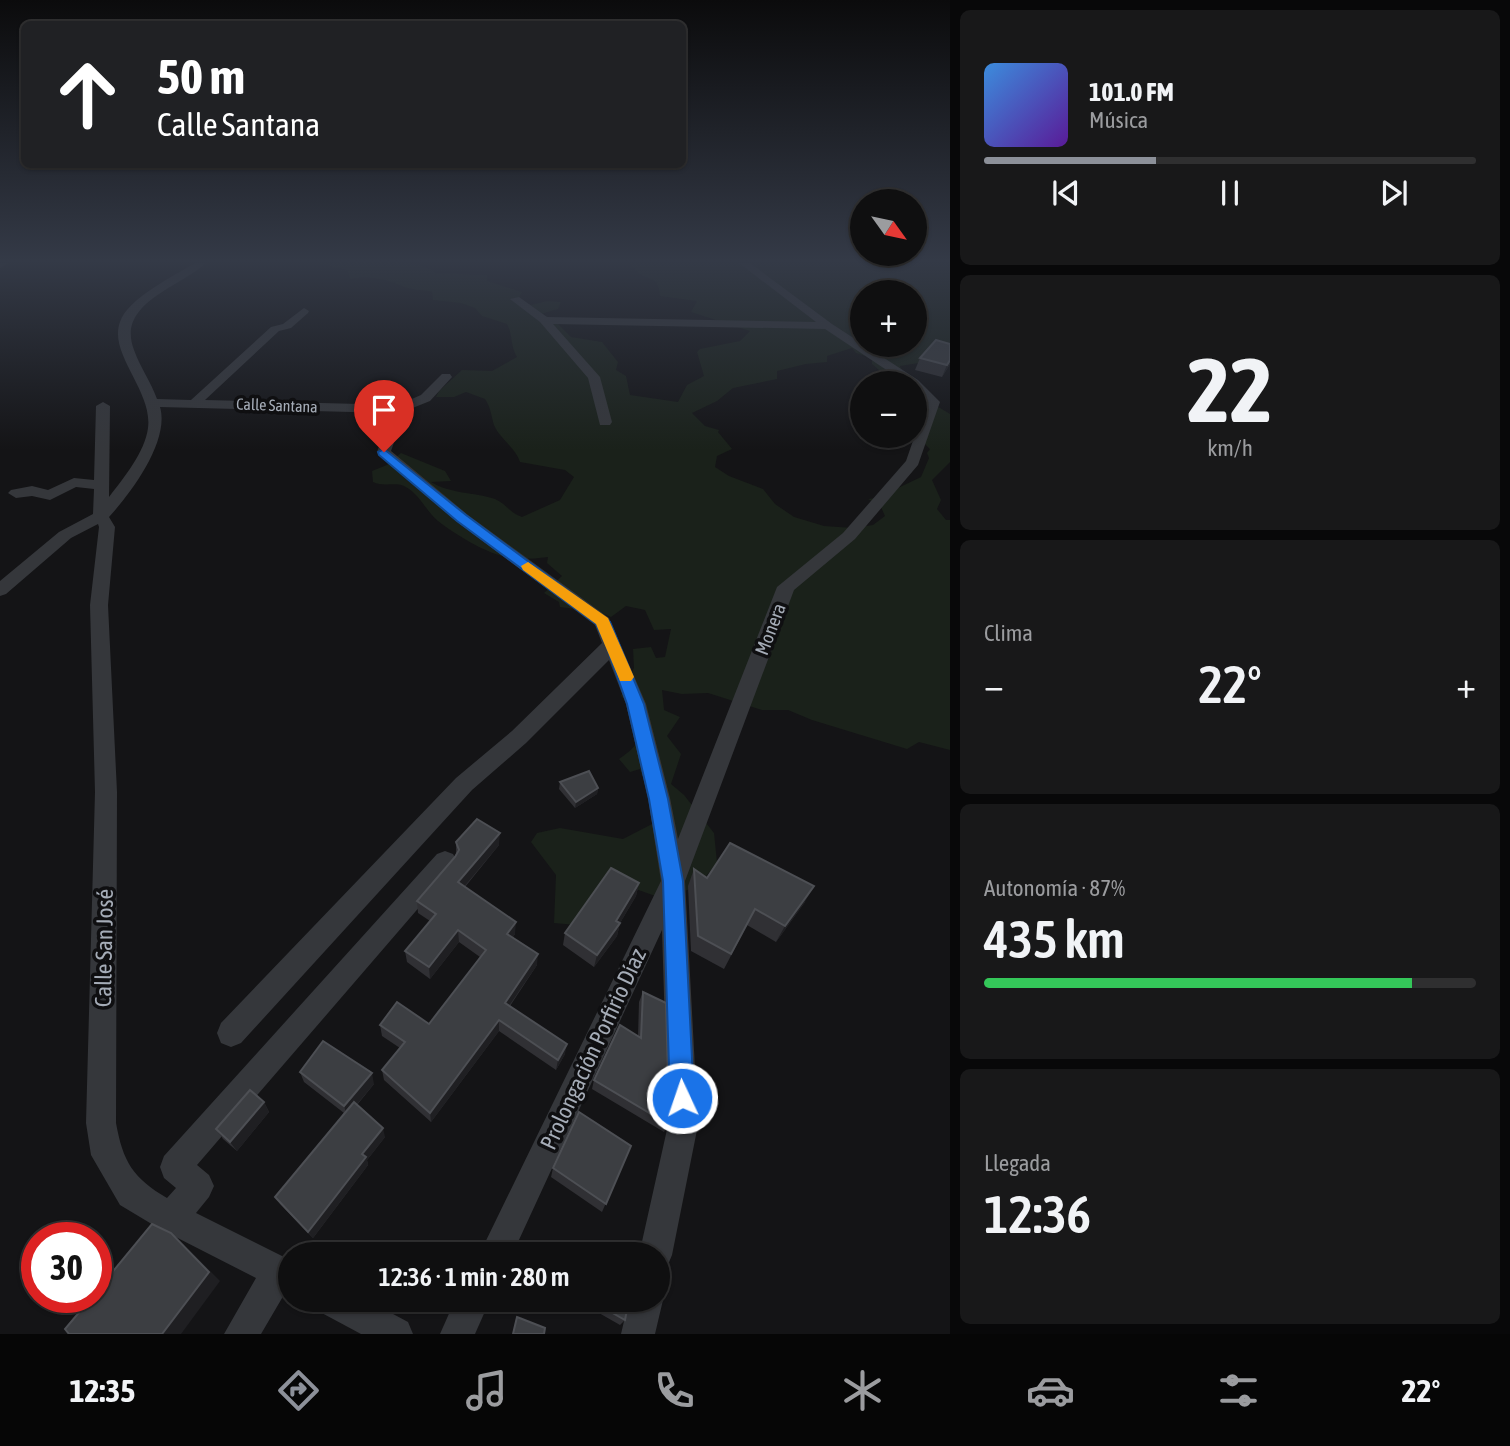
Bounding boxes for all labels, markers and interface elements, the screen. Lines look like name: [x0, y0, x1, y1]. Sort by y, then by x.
text: 50 m: [157, 48, 245, 104]
icon: ahead: [42, 49, 133, 140]
text: 101.0 FM: [1089, 77, 1174, 107]
text: Calle Santana: [157, 106, 320, 143]
text: Música: [1089, 107, 1148, 133]
icon: previous: [1047, 174, 1085, 212]
icon: pause: [1211, 174, 1249, 212]
icon: next: [1375, 174, 1413, 212]
north arrow: [850, 189, 928, 266]
map controls: [850, 189, 927, 448]
button: +: [850, 280, 927, 357]
text: 22: [1187, 337, 1273, 441]
button: −: [850, 371, 927, 448]
pin: [354, 380, 414, 452]
icon: arrive: [365, 391, 403, 429]
street label: Calle Santana: [236, 395, 318, 415]
text: km/h: [1207, 435, 1253, 461]
street label: Monera: [750, 600, 790, 658]
text: Clima: [984, 620, 1033, 646]
text: 22°: [1198, 654, 1262, 714]
text: −: [984, 663, 1004, 706]
text: +: [1456, 663, 1476, 706]
text: Autonomía · 87%: [984, 875, 1125, 901]
street label: Calle San José: [90, 889, 118, 1007]
text: 435 km: [984, 909, 1125, 969]
street label: Prolongación Porfirio Díaz: [535, 944, 651, 1154]
position arrow: [645, 1061, 719, 1135]
text: Llegada: [984, 1150, 1051, 1176]
text: 12:36: [984, 1184, 1091, 1244]
speed limit sign: 30: [21, 1222, 112, 1313]
text: 12:36 · 1 min · 280 m: [379, 1262, 569, 1292]
icon: directions: [274, 1366, 323, 1415]
icon: music: [462, 1366, 511, 1415]
icon: phone: [650, 1366, 699, 1415]
icon: climate: [838, 1366, 887, 1415]
icon: car: [1026, 1366, 1075, 1415]
icon: filters: [1214, 1366, 1263, 1415]
text: 12:35: [69, 1372, 135, 1409]
text: 22°: [1402, 1372, 1440, 1409]

